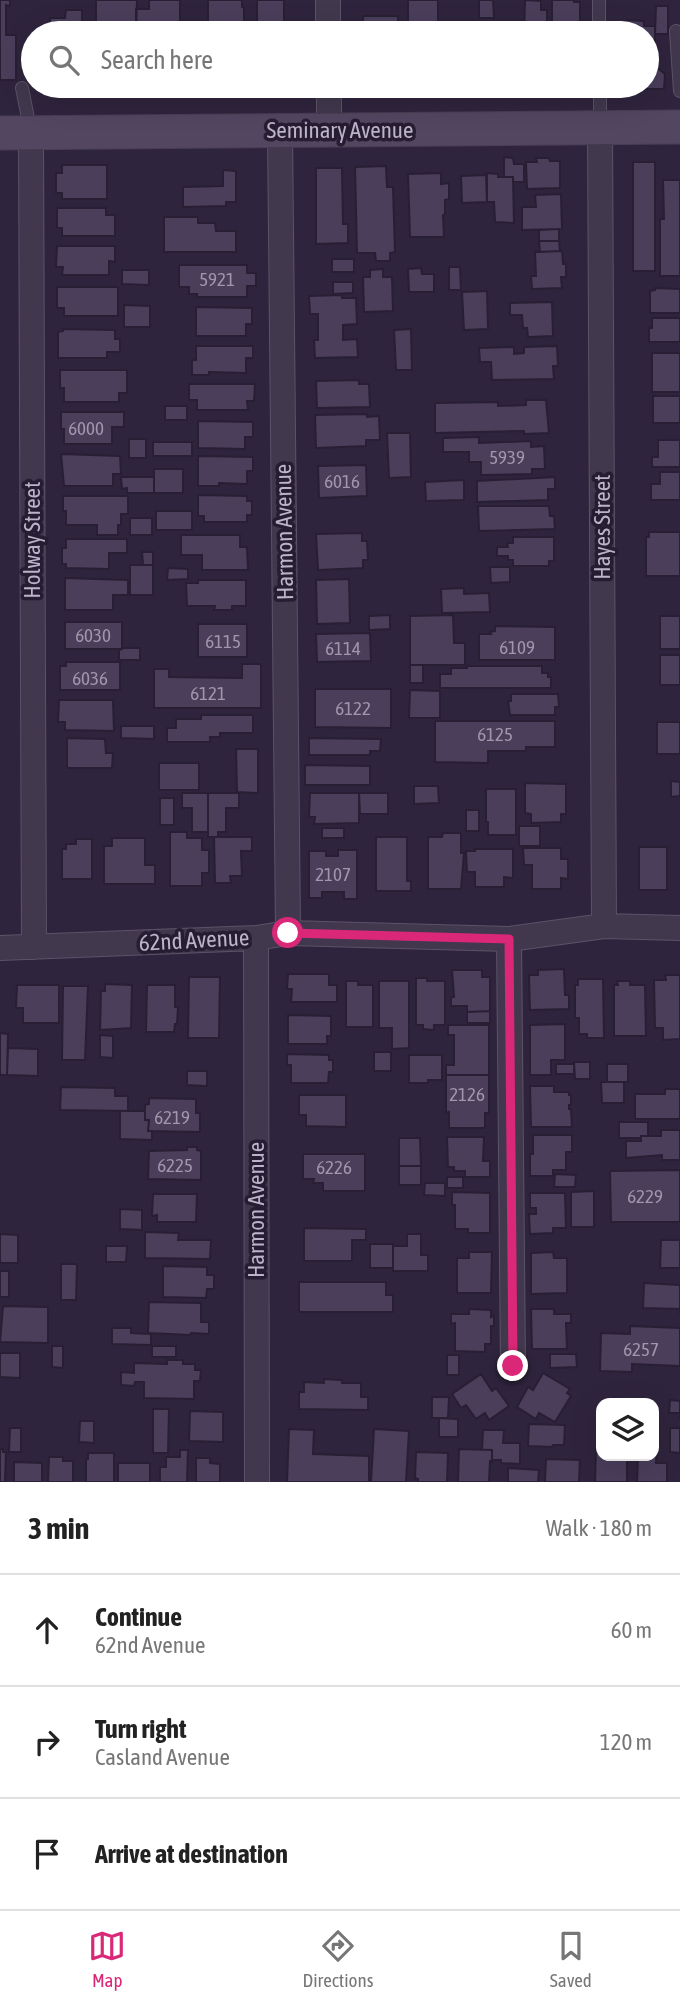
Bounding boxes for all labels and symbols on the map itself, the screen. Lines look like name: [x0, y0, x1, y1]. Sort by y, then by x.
street label: Seminary Avenue: [267, 117, 413, 143]
house number: 5921: [199, 268, 235, 290]
house number: 6000: [68, 417, 104, 439]
house number: 5939: [489, 446, 525, 468]
street label: Harmon Avenue: [270, 464, 298, 600]
house number: 6016: [324, 470, 360, 492]
street label: Hayes Street: [589, 474, 615, 580]
street label: Holway Street: [19, 481, 45, 599]
house number: 6030: [75, 624, 111, 646]
house number: 6115: [205, 630, 241, 652]
house number: 6109: [499, 636, 535, 658]
house number: 6114: [325, 637, 361, 659]
house number: 6036: [72, 667, 108, 689]
house number: 6121: [190, 682, 226, 704]
house number: 6122: [335, 697, 371, 719]
house number: 6125: [477, 723, 513, 745]
house number: 2107: [315, 863, 351, 885]
route start: [272, 917, 303, 948]
street label: 62nd Avenue: [138, 924, 250, 956]
house number: 2126: [449, 1083, 485, 1105]
house number: 6219: [154, 1106, 190, 1128]
street label: Harmon Avenue: [243, 1142, 269, 1278]
house number: 6225: [157, 1154, 193, 1176]
house number: 6226: [316, 1156, 352, 1178]
house number: 6229: [627, 1185, 663, 1207]
house number: 6257: [623, 1338, 659, 1360]
route end: [497, 1350, 528, 1381]

